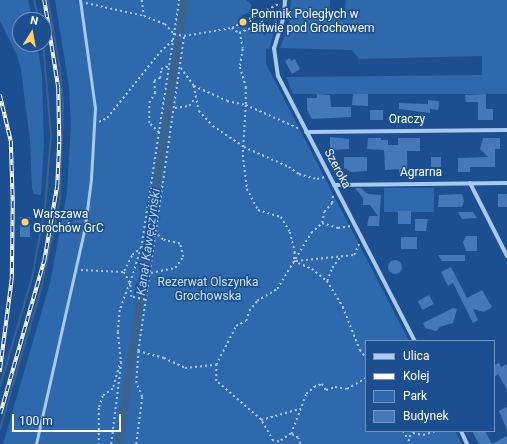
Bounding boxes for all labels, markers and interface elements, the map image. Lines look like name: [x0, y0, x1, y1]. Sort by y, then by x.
place label: Pomnik Poległych w Bitwie pod Grochowem: [251, 8, 375, 36]
north arrow: [12, 12, 52, 52]
text: N: [29, 14, 39, 28]
marker: Pomnik Poległych w Bitwie pod Grochowem: [238, 17, 248, 27]
street label: Oraczy: [389, 113, 425, 127]
street label: Szeroka: [321, 147, 353, 191]
street label: Agrarna: [400, 166, 442, 180]
water label: Kanał Kawęczyński: [134, 187, 164, 297]
place label: Warszawa Grochów GrC: [33, 208, 104, 236]
marker: Warszawa Grochów GrC: [20, 217, 30, 227]
park label: Rezerwat Olszynka Grochowska: [158, 276, 258, 304]
legend: [365, 340, 495, 432]
text: Ulica: [403, 349, 429, 363]
text: Kolej: [403, 369, 429, 383]
text: Park: [403, 389, 427, 403]
scale bar: [14, 406, 123, 432]
text: Budynek: [403, 409, 449, 423]
text: 100 m: [19, 414, 53, 428]

